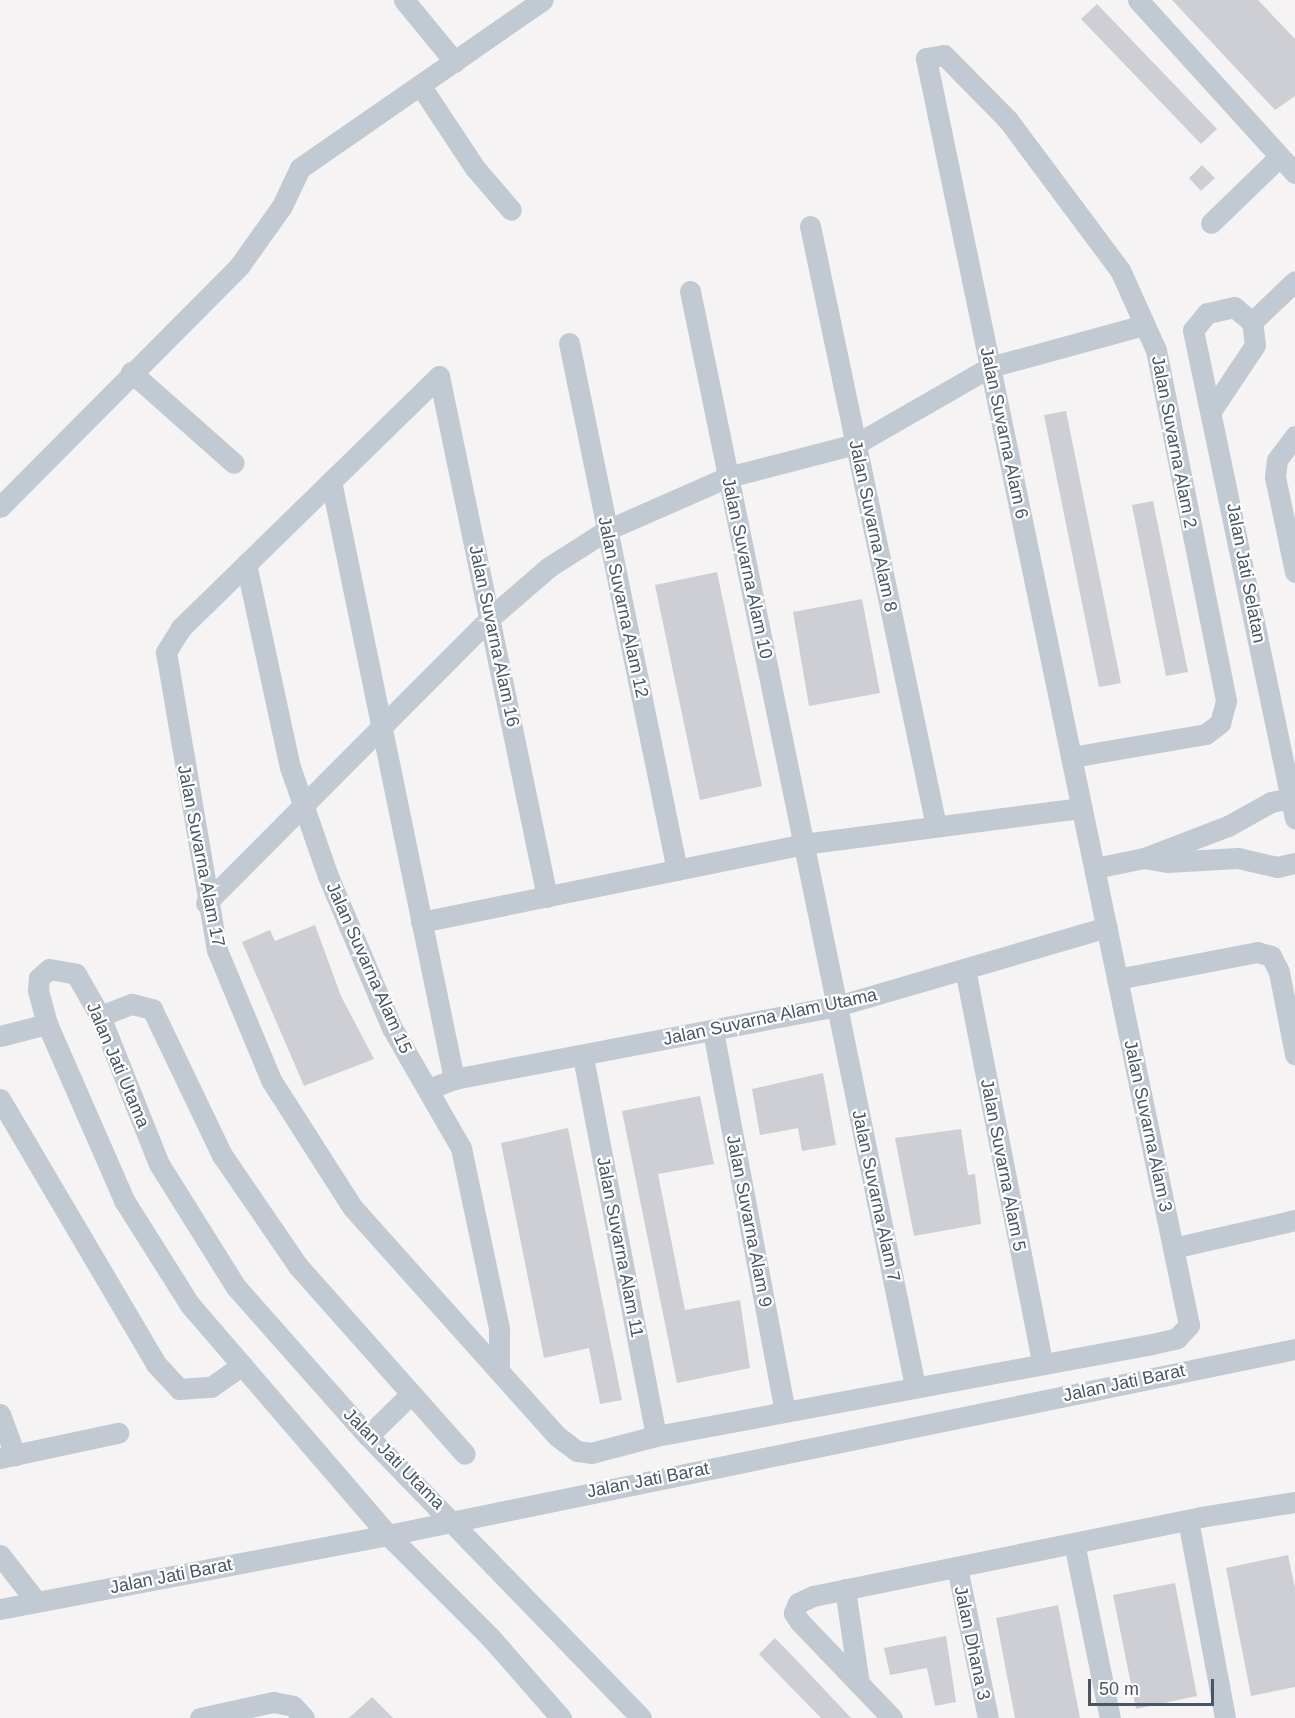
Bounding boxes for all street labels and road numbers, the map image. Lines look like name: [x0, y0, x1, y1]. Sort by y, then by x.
street label: Jalan Suvarna Alam 6: [975, 345, 1033, 521]
street label: Jalan Suvarna Alam 2: [1147, 354, 1201, 530]
street label: Jalan Suvarna Alam 8: [844, 438, 902, 614]
street label: Jalan Suvarna Alam 10: [717, 475, 777, 661]
street label: Jalan Jati Selatan: [1222, 501, 1270, 645]
street label: Jalan Suvarna Alam 12: [593, 514, 653, 700]
street label: Jalan Suvarna Alam 16: [464, 543, 524, 729]
street label: Jalan Suvarna Alam 17: [173, 763, 229, 949]
street label: Jalan Suvarna Alam 15: [321, 879, 417, 1057]
street label: Jalan Suvarna Alam Utama: [661, 984, 879, 1050]
street label: Jalan Jati Utama: [82, 999, 154, 1131]
street label: Jalan Suvarna Alam 3: [1119, 1038, 1177, 1214]
street label: Jalan Suvarna Alam 5: [976, 1077, 1030, 1253]
street label: Jalan Suvarna Alam 7: [847, 1108, 905, 1284]
street label: Jalan Suvarna Alam 9: [722, 1133, 776, 1309]
street label: Jalan Suvarna Alam 11: [592, 1154, 648, 1340]
street label: Jalan Jati Barat: [1061, 1360, 1187, 1406]
street label: Jalan Jati Utama: [339, 1404, 449, 1514]
street label: Jalan Jati Barat: [585, 1458, 711, 1502]
street label: Jalan Jati Barat: [108, 1554, 234, 1598]
street label: Jalan Dhana 3: [949, 1584, 995, 1702]

